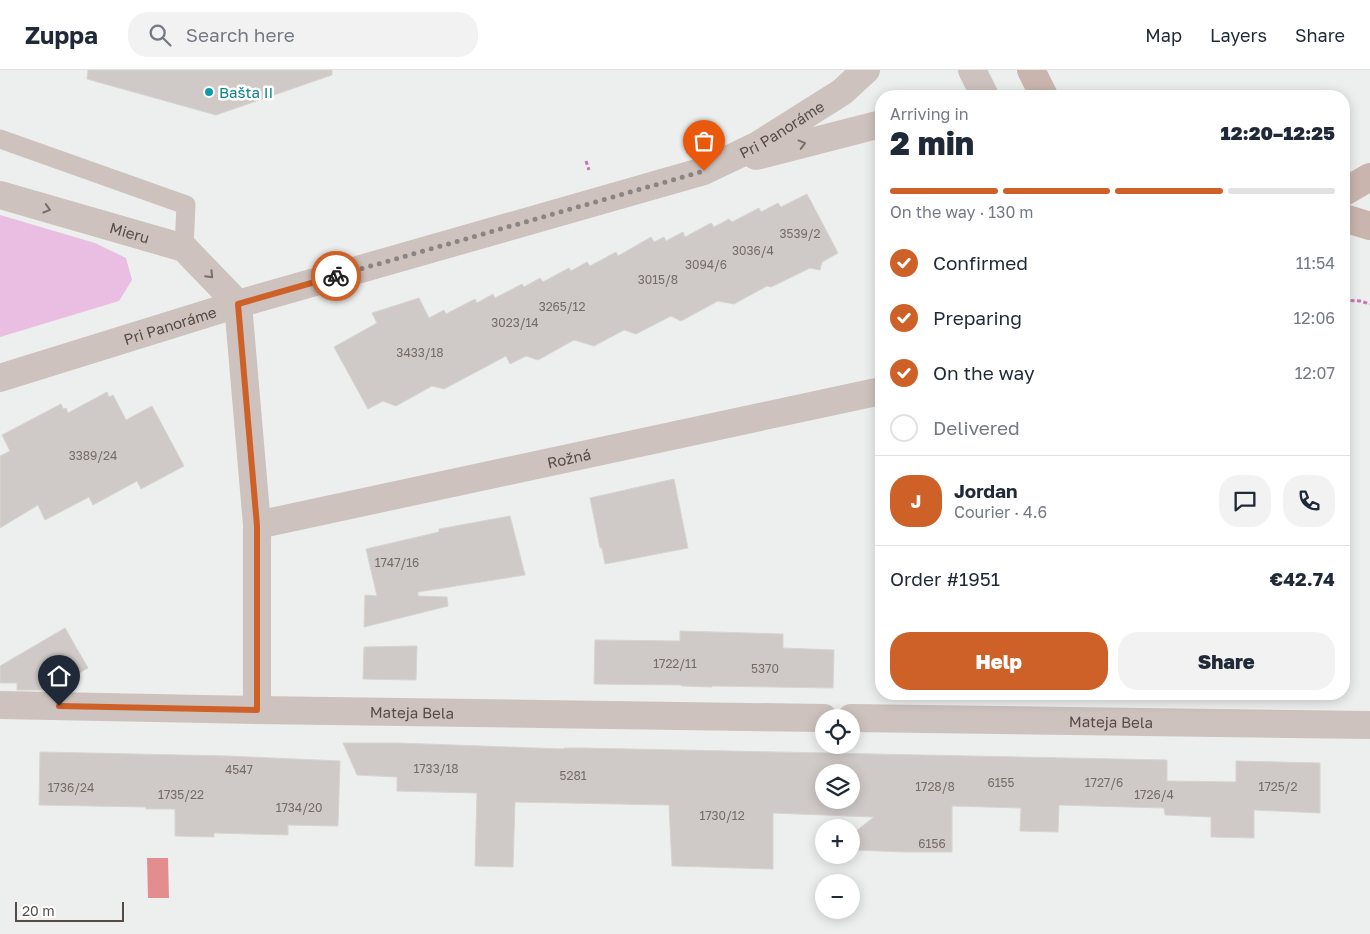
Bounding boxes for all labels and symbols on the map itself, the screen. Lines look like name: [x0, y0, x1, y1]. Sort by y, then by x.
place label: Bašta II: [219, 83, 273, 101]
marker: Bašta II: [203, 86, 215, 98]
street label: Pri Panoráme: [736, 97, 828, 162]
pin: [683, 120, 725, 171]
one-way arrow: [797, 139, 806, 150]
one-way arrow: [42, 203, 50, 213]
street label: Mieru: [108, 218, 152, 247]
house number: 3539/2: [780, 226, 821, 241]
house number: 3036/4: [732, 243, 774, 258]
courier: [311, 251, 361, 301]
house number: 3094/6: [685, 257, 727, 272]
one-way arrow: [204, 269, 213, 278]
house number: 3015/8: [638, 272, 678, 287]
house number: 3265/12: [539, 299, 585, 314]
street label: Pri Panoráme: [121, 302, 219, 348]
house number: 3023/14: [491, 315, 539, 330]
house number: 3433/18: [396, 345, 444, 360]
street label: Rožná: [545, 445, 593, 471]
house number: 3389/24: [69, 448, 117, 463]
house number: 1747/16: [375, 555, 419, 570]
pin: [38, 655, 80, 706]
house number: 1722/11: [653, 656, 697, 671]
house number: 5370: [751, 661, 779, 676]
street label: Mateja Bela: [370, 703, 454, 722]
street label: Mateja Bela: [1069, 712, 1153, 731]
house number: 1733/18: [413, 761, 459, 776]
house number: 4547: [225, 762, 253, 777]
house number: 5281: [559, 768, 587, 783]
house number: 6155: [987, 775, 1015, 790]
house number: 1727/6: [1085, 775, 1123, 790]
house number: 1728/8: [915, 779, 955, 794]
house number: 1725/2: [1259, 779, 1297, 794]
house number: 1736/24: [48, 780, 94, 795]
house number: 1735/22: [158, 787, 204, 802]
house number: 1726/4: [1134, 787, 1174, 802]
house number: 1734/20: [276, 800, 322, 815]
house number: 1730/12: [699, 808, 745, 823]
house number: 6156: [918, 836, 946, 851]
scale bar: [15, 899, 124, 922]

